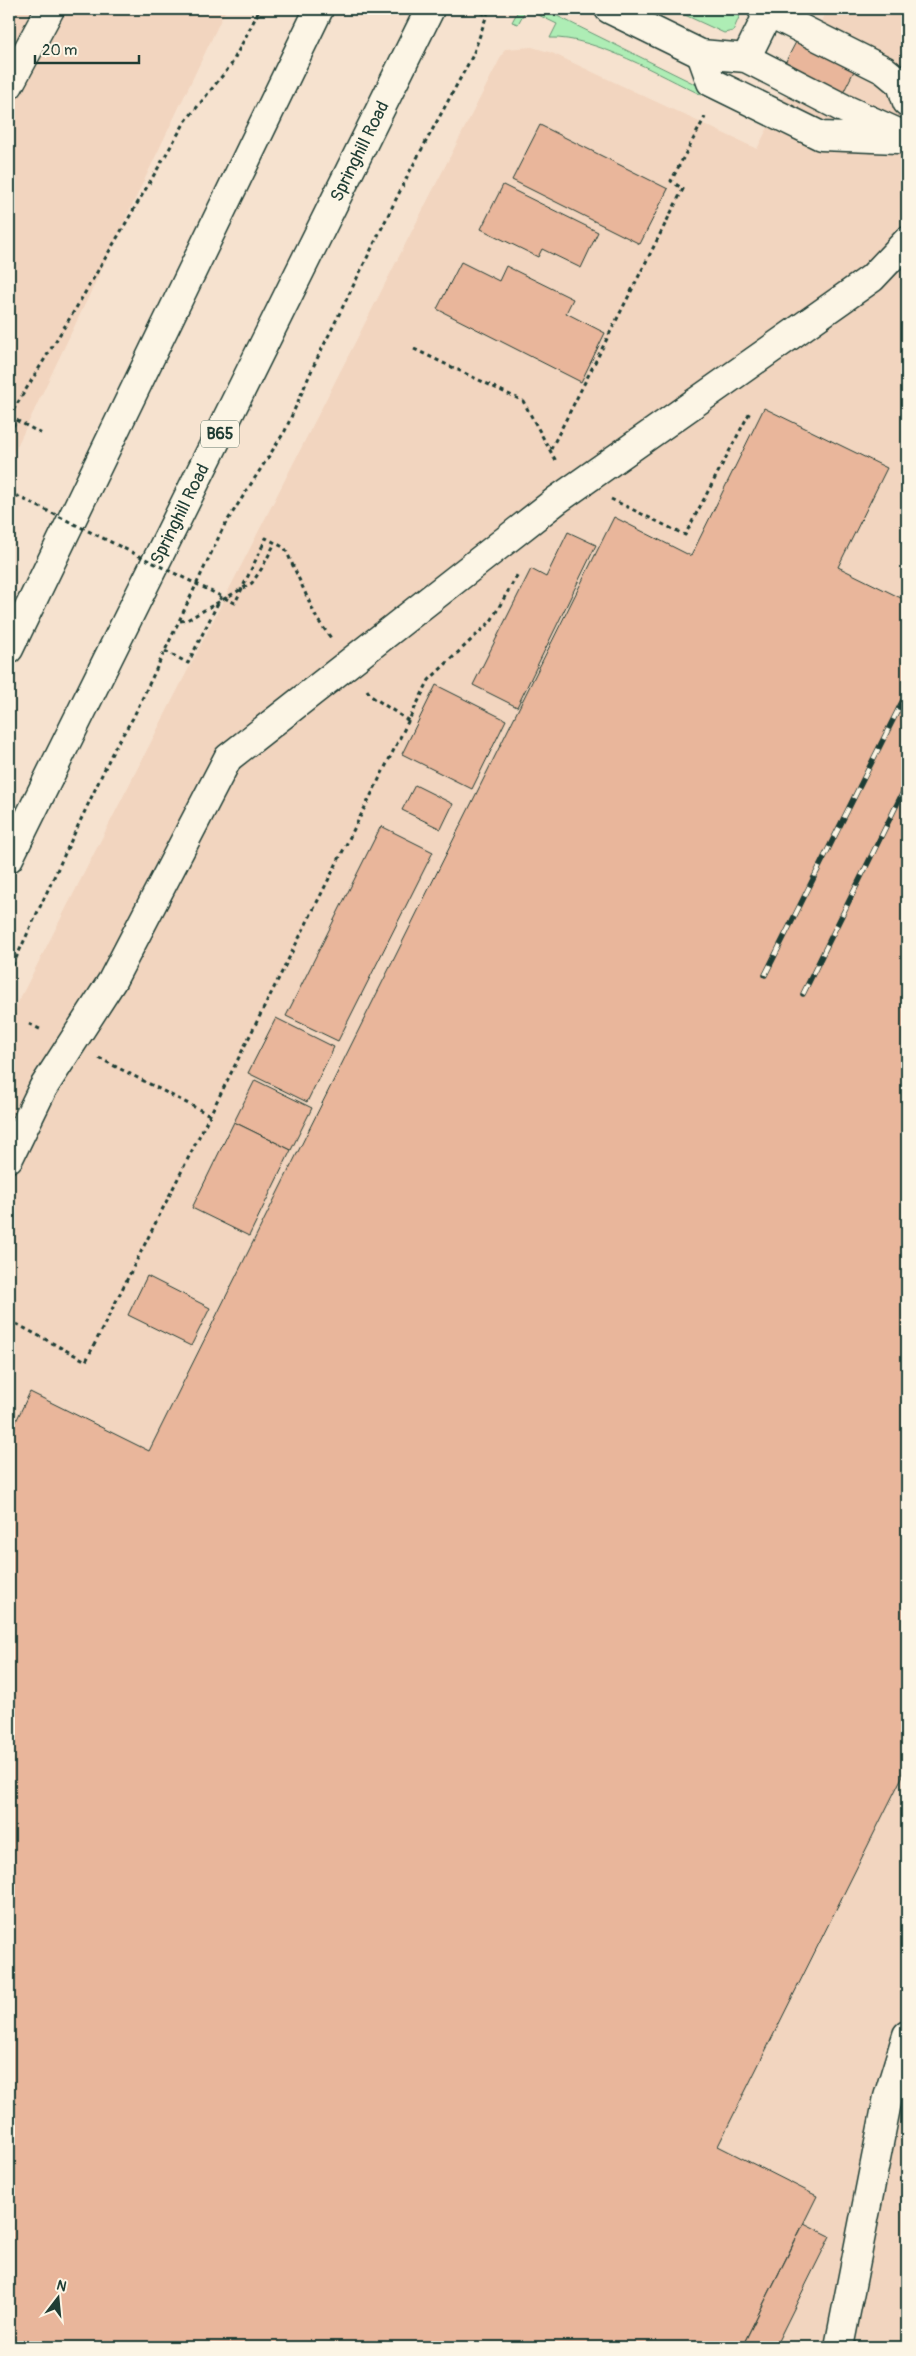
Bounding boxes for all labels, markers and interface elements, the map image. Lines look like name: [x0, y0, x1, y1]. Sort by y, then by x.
scale bar: [35, 32, 139, 64]
text: 20 m: [42, 41, 77, 60]
street label: Springhill Road: [325, 97, 394, 205]
road number: B65: [201, 420, 239, 448]
street label: Springhill Road: [145, 460, 214, 568]
north arrow: [32, 2274, 82, 2324]
text: N: [55, 2277, 68, 2295]

